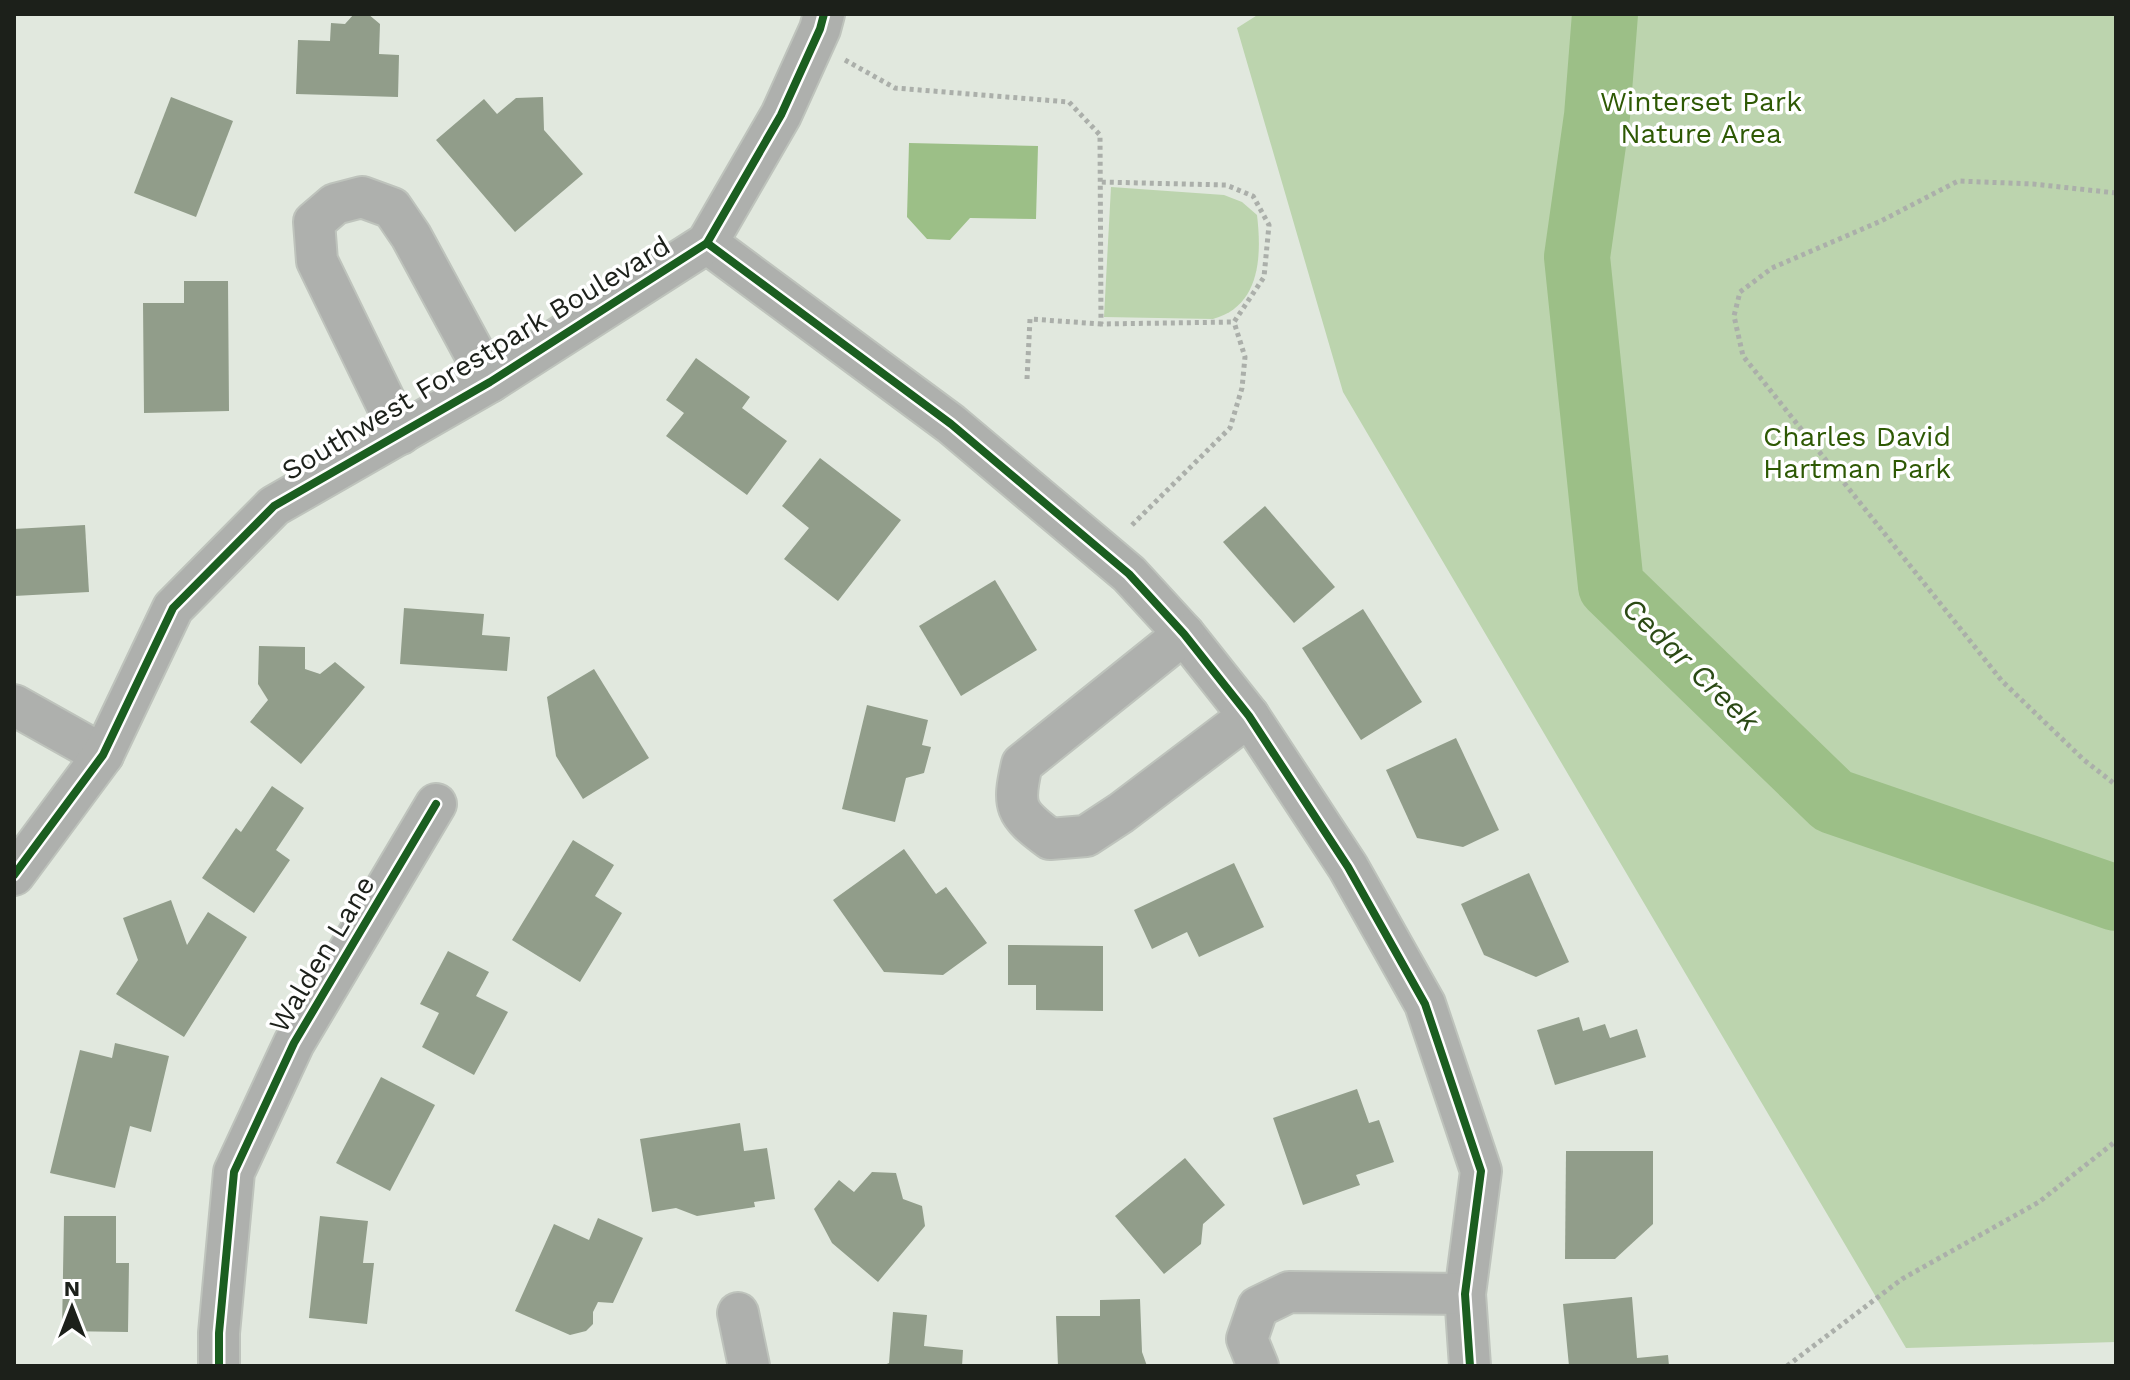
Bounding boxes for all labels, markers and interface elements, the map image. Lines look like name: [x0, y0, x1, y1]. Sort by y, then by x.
park label: Winterset Park Nature Area: [1600, 85, 1802, 150]
street label: Southwest Forestpark Boulevard: [276, 229, 676, 487]
park label: Charles David Hartman Park: [1763, 420, 1951, 485]
water label: Cedar Creek: [1615, 590, 1768, 739]
street label: Walden Lane: [262, 870, 382, 1038]
north arrow: [32, 1268, 112, 1348]
text: N: [64, 1276, 80, 1301]

